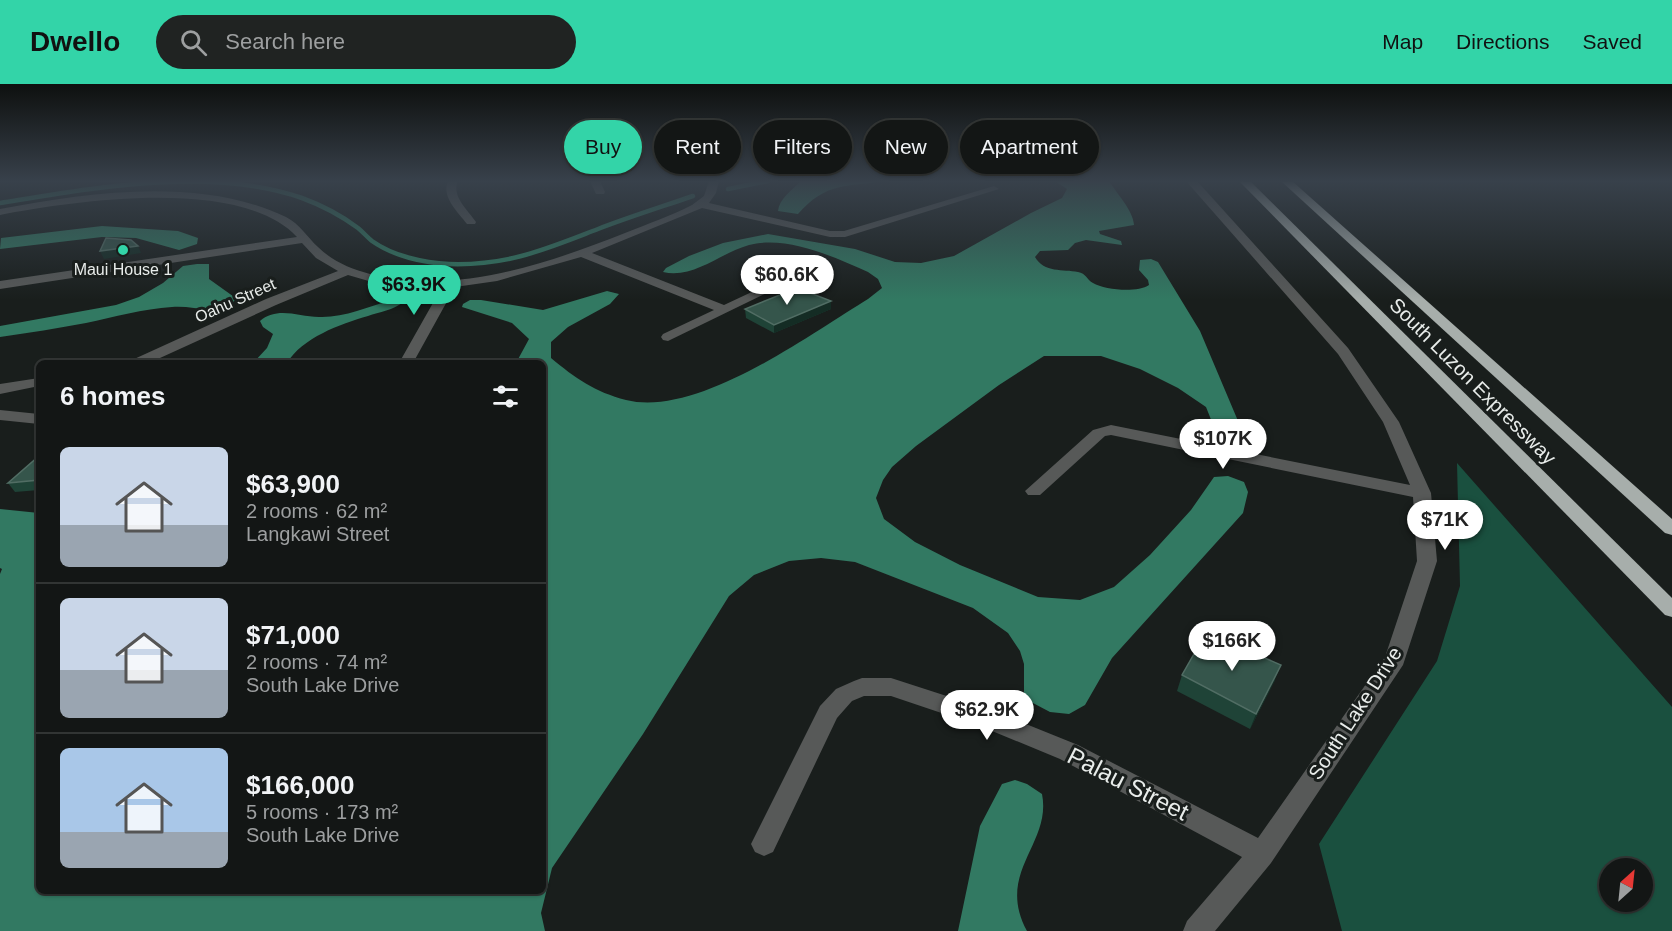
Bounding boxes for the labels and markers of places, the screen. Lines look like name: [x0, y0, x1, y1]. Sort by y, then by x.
marker: Maui House 1: [116, 243, 130, 257]
pin: $60.6K: [738, 255, 836, 306]
place label: Maui House 1: [74, 261, 172, 278]
pin: $63.9K: [365, 265, 463, 316]
pin: $107K: [1181, 419, 1265, 470]
pin: $71K: [1409, 500, 1481, 551]
pin: $166K: [1190, 621, 1274, 672]
pin: $62.9K: [938, 690, 1036, 741]

